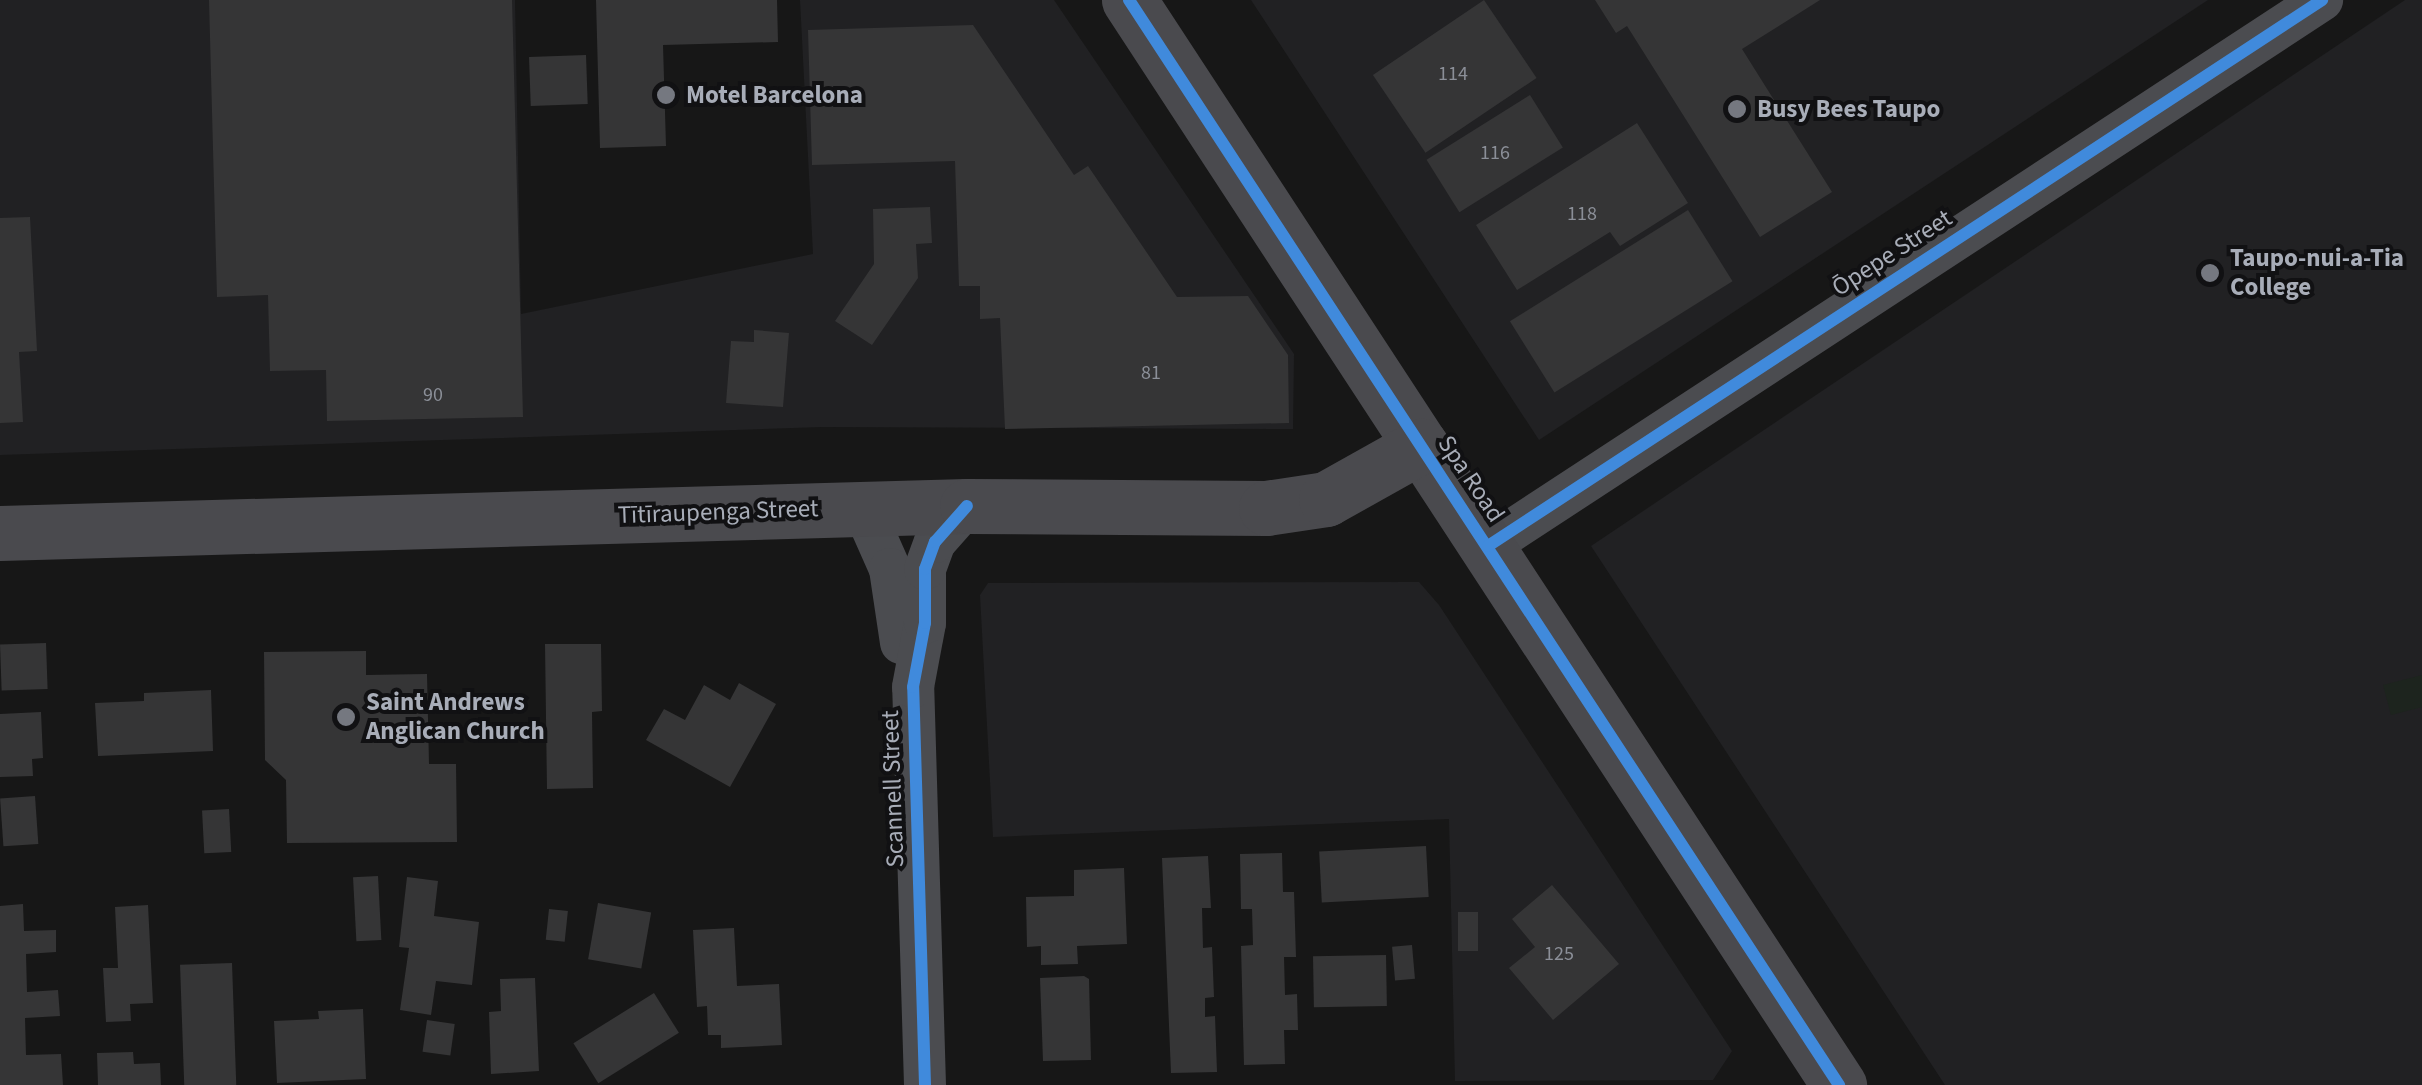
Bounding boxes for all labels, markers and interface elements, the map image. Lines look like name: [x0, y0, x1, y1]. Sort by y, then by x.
house number: 114: [1438, 62, 1468, 86]
place label: Motel Barcelona: [686, 80, 863, 110]
marker: Motel Barcelona: [655, 84, 677, 106]
place label: Busy Bees Taupo: [1757, 94, 1940, 124]
marker: Busy Bees Taupo: [1726, 98, 1748, 120]
house number: 116: [1480, 141, 1510, 165]
house number: 118: [1567, 202, 1597, 226]
street label: Ōpepe Street: [1826, 203, 1958, 303]
place label: Taupo-nui-a-Tia College: [2230, 244, 2404, 303]
marker: Taupo-nui-a-Tia College: [2199, 262, 2221, 284]
house number: 81: [1141, 361, 1161, 385]
house number: 90: [423, 383, 443, 407]
street label: Spa Road: [1431, 430, 1511, 528]
street label: Tītīraupenga Street: [617, 494, 819, 530]
place label: Saint Andrews Anglican Church: [366, 688, 545, 747]
marker: Saint Andrews Anglican Church: [335, 706, 357, 728]
street label: Scannell Street: [875, 710, 911, 868]
house number: 125: [1544, 942, 1574, 966]

